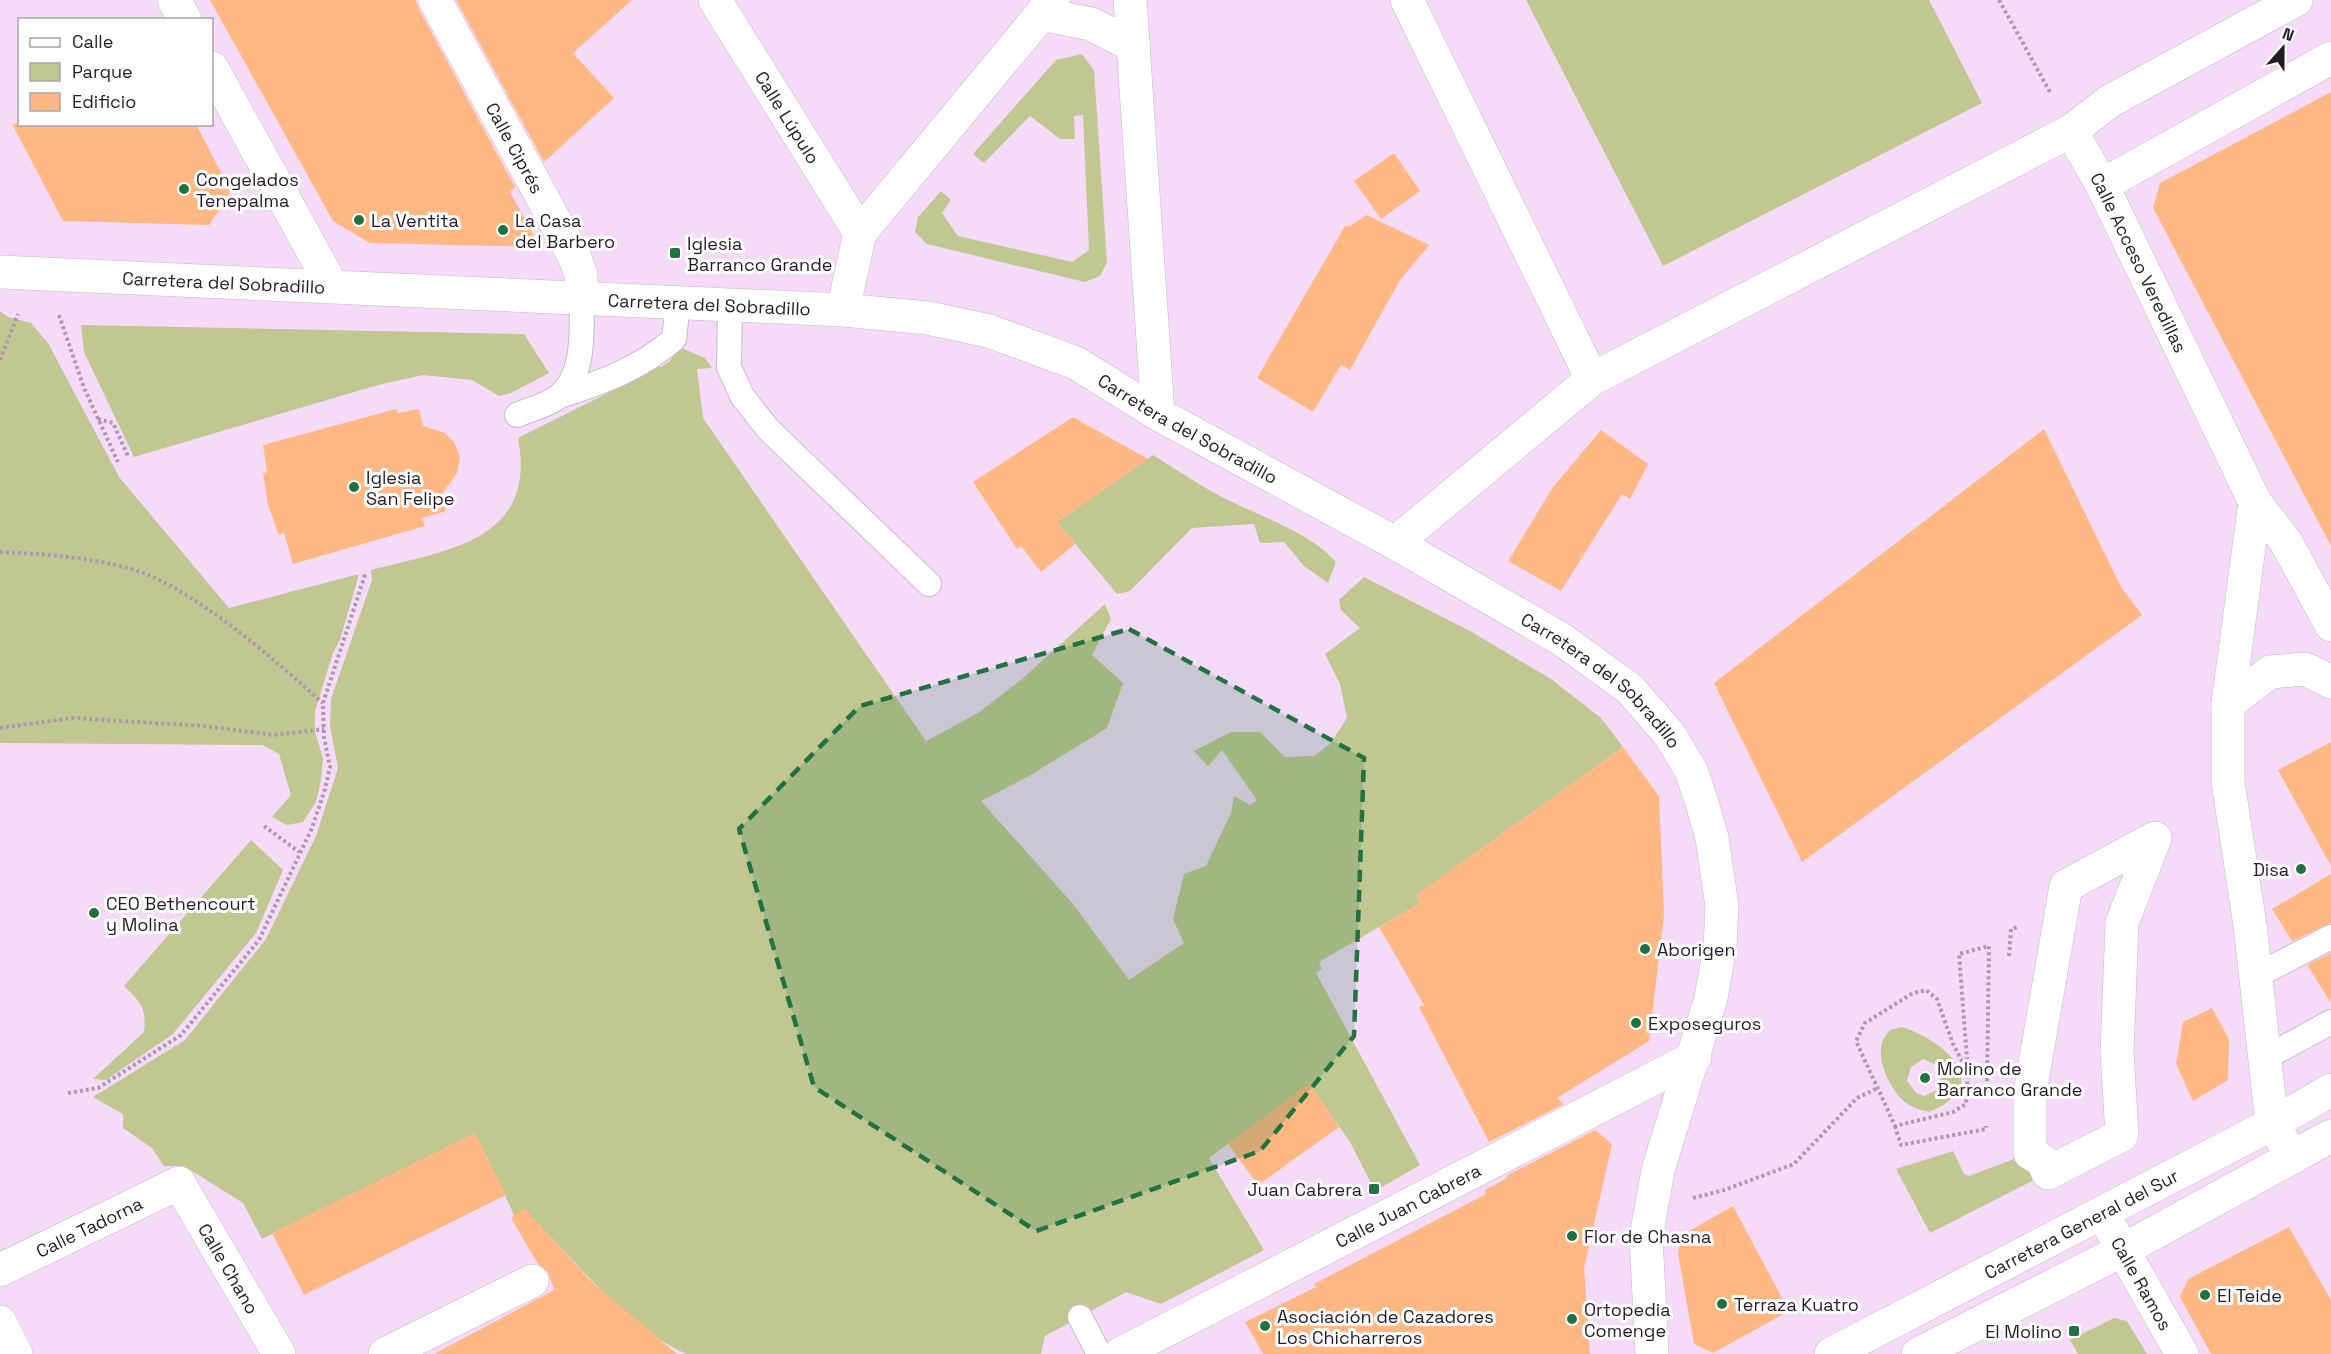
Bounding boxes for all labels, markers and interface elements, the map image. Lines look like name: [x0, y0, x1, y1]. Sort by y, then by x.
legend: [18, 18, 213, 126]
north arrow: [2253, 18, 2313, 78]
text: N: [2279, 23, 2297, 46]
text: Calle: [72, 30, 113, 53]
text: Parque: [72, 60, 133, 83]
street label: Calle Lúpulo: [750, 67, 825, 168]
text: Edificio: [72, 90, 136, 113]
street label: Calle Ciprés: [481, 98, 549, 197]
place label: Congelados Tenepalma: [196, 168, 299, 212]
street label: Calle Acceso Veredillas: [2086, 168, 2192, 356]
marker: Congelados Tenepalma: [177, 182, 191, 196]
place label: La Ventita: [371, 209, 459, 232]
place label: La Casa del Barbero: [515, 209, 615, 253]
marker: La Ventita: [352, 213, 366, 227]
marker: La Casa del Barbero: [496, 223, 510, 237]
place label: Iglesia Barranco Grande: [687, 232, 832, 276]
marker: Iglesia Barranco Grande: [668, 246, 682, 260]
street label: Carretera del Sobradillo: [122, 266, 326, 298]
street label: Carretera del Sobradillo: [607, 288, 811, 320]
street label: Carretera del Sobradillo: [1094, 368, 1282, 489]
place label: Iglesia San Felipe: [366, 466, 454, 510]
marker: Iglesia San Felipe: [347, 480, 361, 494]
street label: Carretera del Sobradillo: [1517, 607, 1686, 752]
place label: Disa: [2253, 858, 2289, 881]
marker: Disa: [2294, 862, 2308, 876]
place label: CEO Bethencourt y Molina: [106, 892, 256, 936]
marker: CEO Bethencourt y Molina: [87, 906, 101, 920]
place label: Aborigen: [1657, 938, 1736, 961]
marker: Aborigen: [1638, 942, 1652, 956]
place label: Exposeguros: [1648, 1012, 1761, 1035]
marker: Exposeguros: [1629, 1016, 1643, 1030]
place label: Molino de Barranco Grande: [1937, 1057, 2082, 1101]
marker: Molino de Barranco Grande: [1918, 1071, 1932, 1085]
street label: Calle Juan Cabrera: [1331, 1158, 1485, 1252]
street label: Carretera General del Sur: [1980, 1163, 2182, 1284]
place label: Juan Cabrera: [1247, 1178, 1362, 1201]
marker: Juan Cabrera: [1367, 1182, 1381, 1196]
street label: Calle Tadorna: [32, 1191, 146, 1262]
street label: Calle Chano: [193, 1219, 264, 1318]
place label: Flor de Chasna: [1584, 1225, 1711, 1248]
marker: Flor de Chasna: [1565, 1229, 1579, 1243]
street label: Calle Ramos: [2106, 1233, 2178, 1334]
place label: El Teide: [2217, 1284, 2282, 1307]
marker: El Teide: [2198, 1288, 2212, 1302]
place label: Terraza Kuatro: [1734, 1293, 1859, 1316]
marker: Terraza Kuatro: [1715, 1297, 1729, 1311]
place label: Ortopedia Comenge: [1584, 1298, 1671, 1342]
place label: Asociación de Cazadores Los Chicharreros: [1277, 1305, 1494, 1349]
marker: Ortopedia Comenge: [1565, 1312, 1579, 1326]
marker: Asociación de Cazadores Los Chicharreros: [1258, 1319, 1272, 1333]
place label: El Molino: [1985, 1320, 2062, 1343]
marker: El Molino: [2067, 1324, 2081, 1338]

